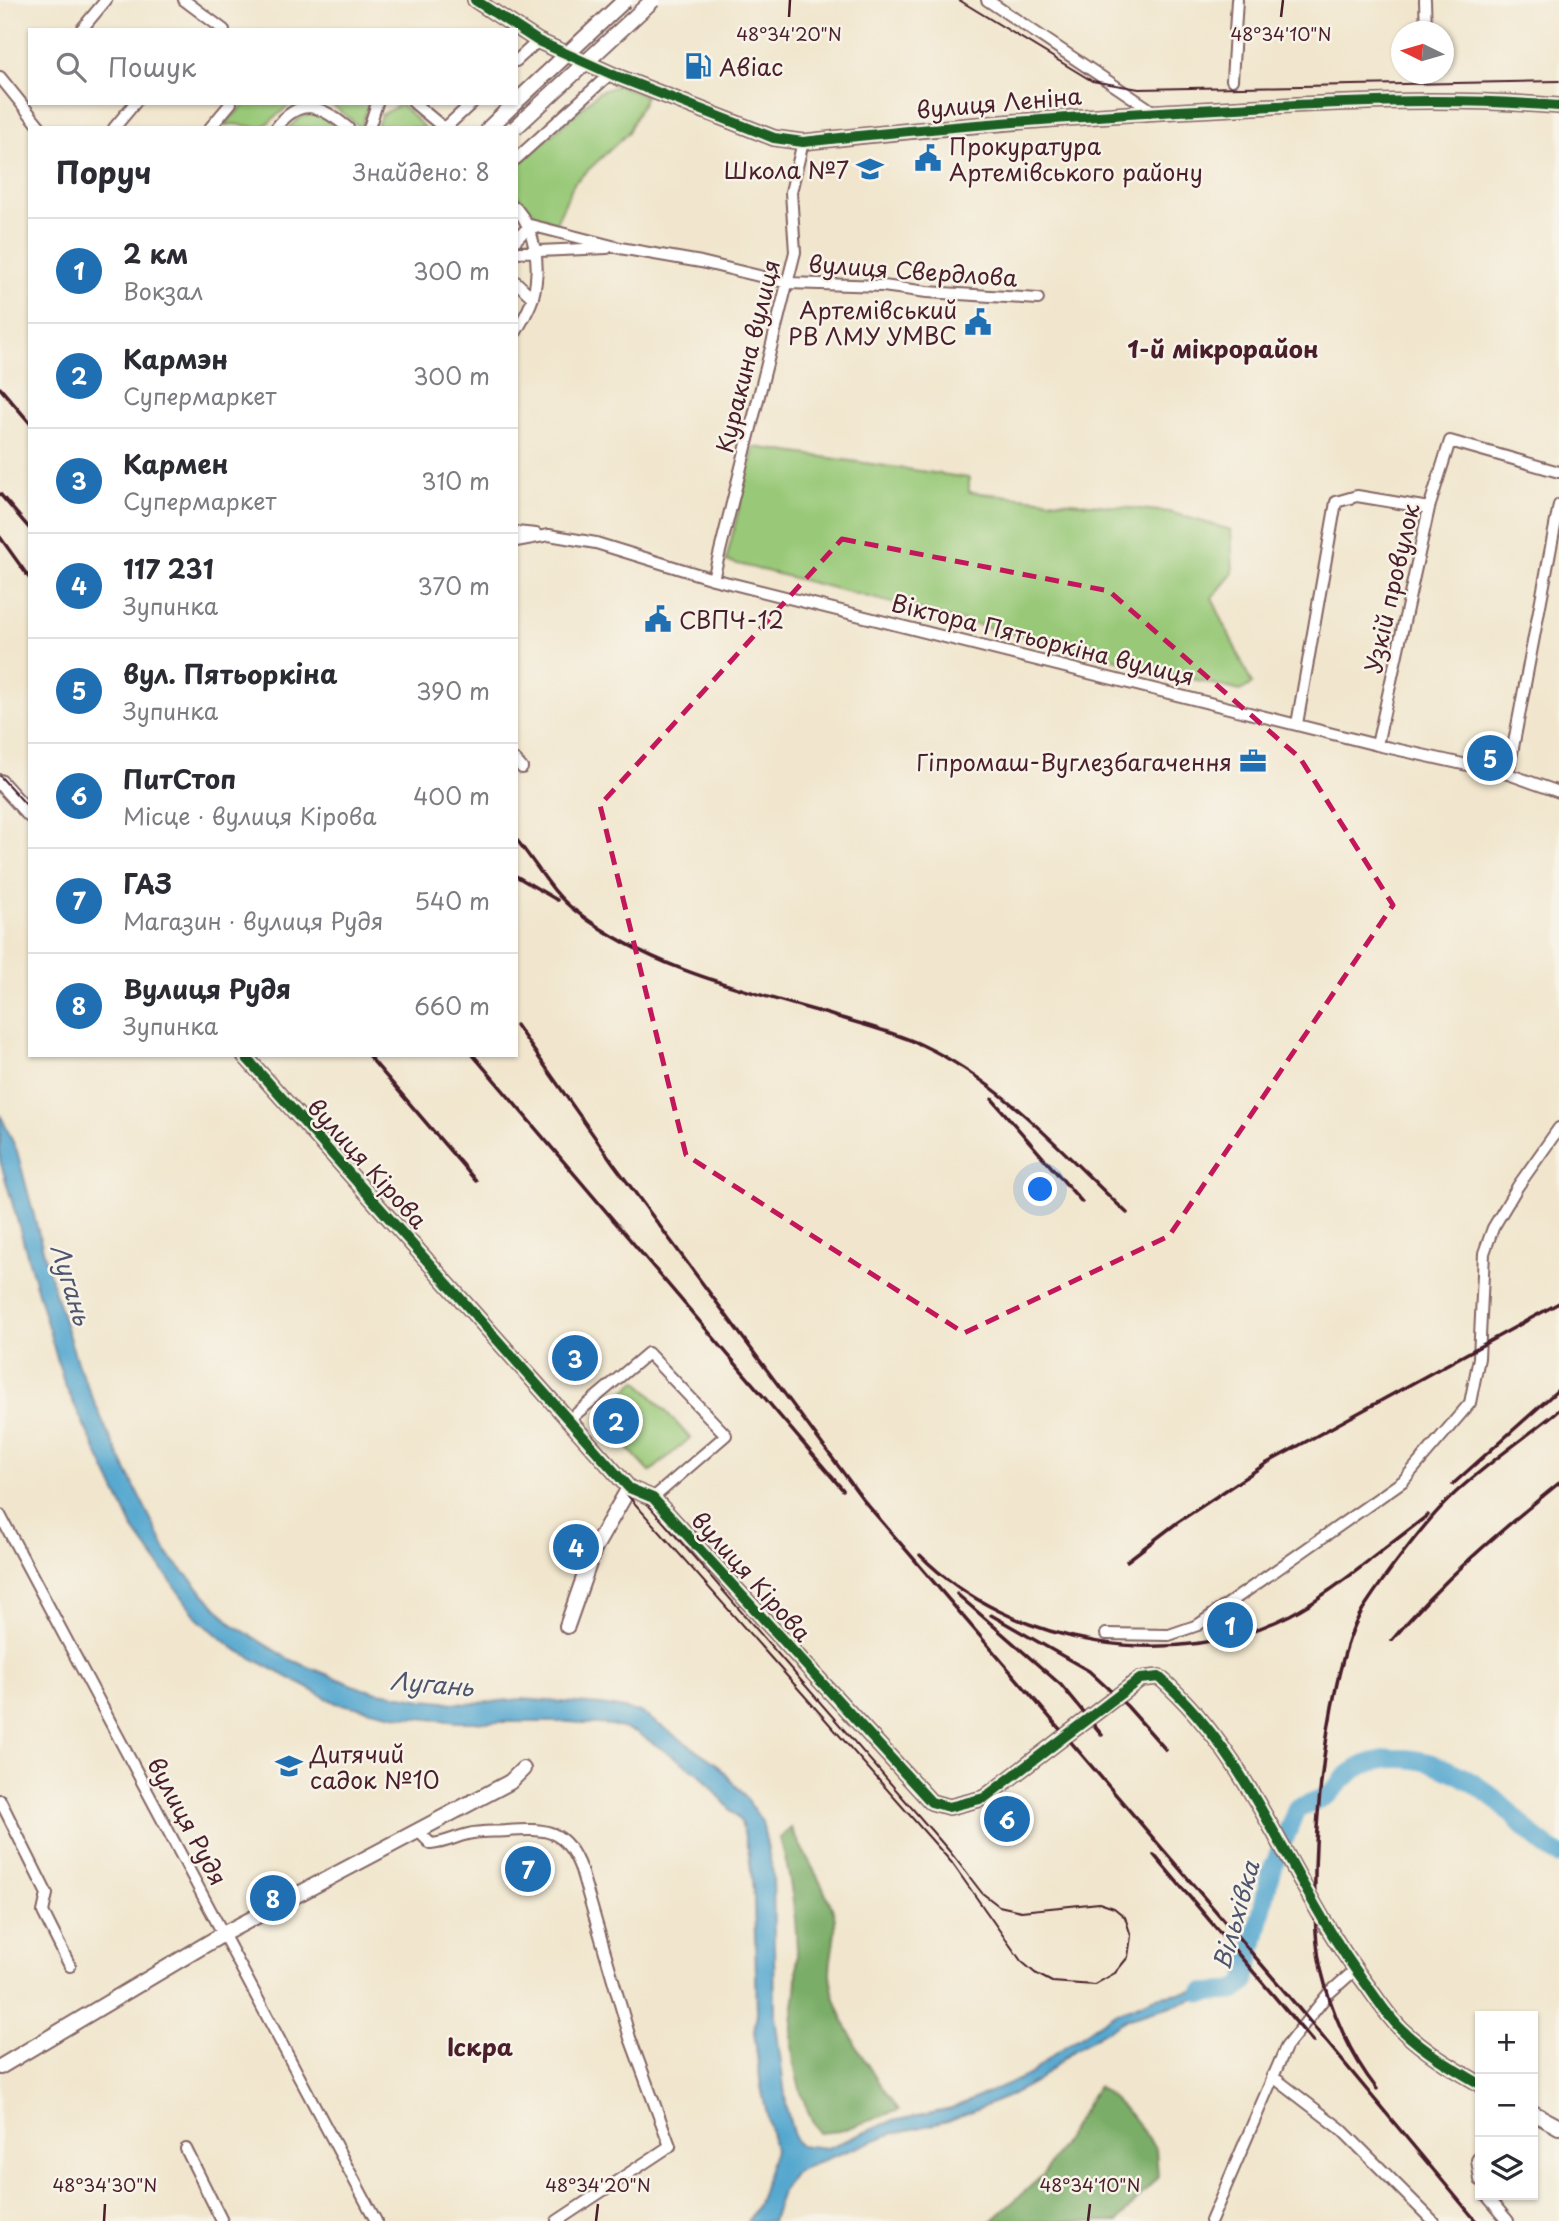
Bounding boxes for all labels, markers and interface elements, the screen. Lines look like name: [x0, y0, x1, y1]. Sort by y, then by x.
text: 48°34'20"N: [736, 20, 842, 47]
text: 48°34'10"N: [1230, 20, 1332, 47]
north arrow: [1391, 21, 1454, 84]
search box: [28, 28, 518, 105]
text: Пошук: [108, 47, 196, 86]
icon: search: [52, 48, 90, 86]
place label: Авіас: [719, 49, 783, 84]
fuel station icon: Авіас: [683, 51, 713, 81]
street label: вулиця Леніна: [915, 77, 1084, 127]
place label: Прокуратура Артемівського району: [949, 128, 1203, 189]
public building icon: Прокуратура Артемівського району: [913, 143, 943, 173]
text: Поруч: [56, 149, 151, 194]
place label: Школа №7: [724, 152, 849, 187]
text: Знайдено: 8: [353, 154, 490, 189]
school or university icon: Школа №7: [855, 154, 885, 184]
text: 2 км: [123, 234, 188, 273]
street label: вулиця Свердлова: [807, 245, 1019, 295]
text: 1: [74, 253, 85, 288]
text: 300 m: [413, 253, 490, 288]
street label: Куракина вулиця: [706, 256, 788, 456]
text: Вокзал: [123, 273, 203, 308]
place label: Артемівський РВ ЛМУ УМВС: [788, 292, 957, 353]
public building icon: Артемівський РВ ЛМУ УМВС: [963, 307, 993, 337]
district label: 1-й мікрорайон: [1127, 330, 1319, 366]
text: Кармэн: [123, 339, 228, 378]
text: 2: [71, 358, 87, 393]
text: 300 m: [413, 358, 490, 393]
text: Супермаркет: [123, 378, 277, 413]
text: Кармен: [123, 444, 229, 483]
text: 3: [71, 463, 87, 498]
text: 310 m: [421, 463, 490, 498]
text: Супермаркет: [123, 483, 277, 518]
street label: Узкій провулок: [1354, 499, 1428, 676]
text: 117 231: [123, 549, 214, 588]
text: 4: [71, 568, 87, 603]
text: 370 m: [417, 568, 490, 603]
street label: Віктора Пятьоркіна вулиця: [888, 584, 1198, 694]
text: Зупинка: [123, 588, 218, 623]
place label: СВПЧ-12: [679, 602, 784, 637]
public building icon: СВПЧ-12: [643, 604, 673, 634]
text: вул. Пятьоркіна: [123, 654, 338, 693]
text: 5: [72, 673, 86, 708]
text: 390 m: [416, 673, 490, 708]
text: Зупинка: [123, 693, 218, 728]
pin: 5: [1467, 732, 1513, 784]
place label: Гіпромаш-Вуглезбагачення: [916, 744, 1232, 779]
office icon: Гіпромаш-Вуглезбагачення: [1238, 746, 1268, 776]
text: ПитСтоп: [123, 759, 236, 798]
text: 6: [71, 778, 87, 813]
text: 400 m: [413, 778, 490, 813]
text: Місце · вулиця Кірова: [123, 798, 377, 833]
text: ГАЗ: [123, 864, 172, 903]
text: 7: [72, 883, 86, 918]
text: 540 m: [414, 883, 490, 918]
text: Магазин · вулиця Рудя: [123, 903, 383, 938]
text: Вулиця Рудя: [123, 969, 291, 1008]
text: 8: [72, 988, 86, 1023]
text: 660 m: [414, 988, 490, 1023]
text: Зупинка: [123, 1008, 218, 1043]
street label: вулиця Кірова: [300, 1090, 437, 1236]
your location: [1023, 1172, 1057, 1206]
water label: Лугань: [43, 1239, 102, 1331]
pin: 3: [552, 1332, 598, 1384]
pin: 2: [593, 1395, 639, 1447]
street label: вулиця Кірова: [684, 1503, 821, 1649]
pin: 4: [553, 1521, 599, 1573]
pin: 1: [1207, 1599, 1253, 1651]
water label: Лугань: [389, 1661, 477, 1705]
place label: Дитячий садок №10: [309, 1736, 440, 1797]
street label: вулиця Рудя: [140, 1751, 236, 1891]
school or university icon: Дитячий садок №10: [274, 1751, 304, 1781]
pin: 6: [984, 1793, 1030, 1845]
pin: 7: [505, 1843, 551, 1895]
water label: Вільхівка: [1202, 1856, 1268, 1973]
pin: 8: [250, 1872, 296, 1924]
map controls: [1475, 2011, 1538, 2200]
button: +: [1475, 2011, 1538, 2074]
district label: Іскра: [447, 2028, 514, 2064]
button: −: [1475, 2074, 1538, 2137]
button: layers: [1475, 2137, 1538, 2200]
text: 48°34'30"N: [53, 2171, 157, 2198]
text: 48°34'20"N: [545, 2171, 651, 2198]
text: 48°34'10"N: [1039, 2171, 1141, 2198]

